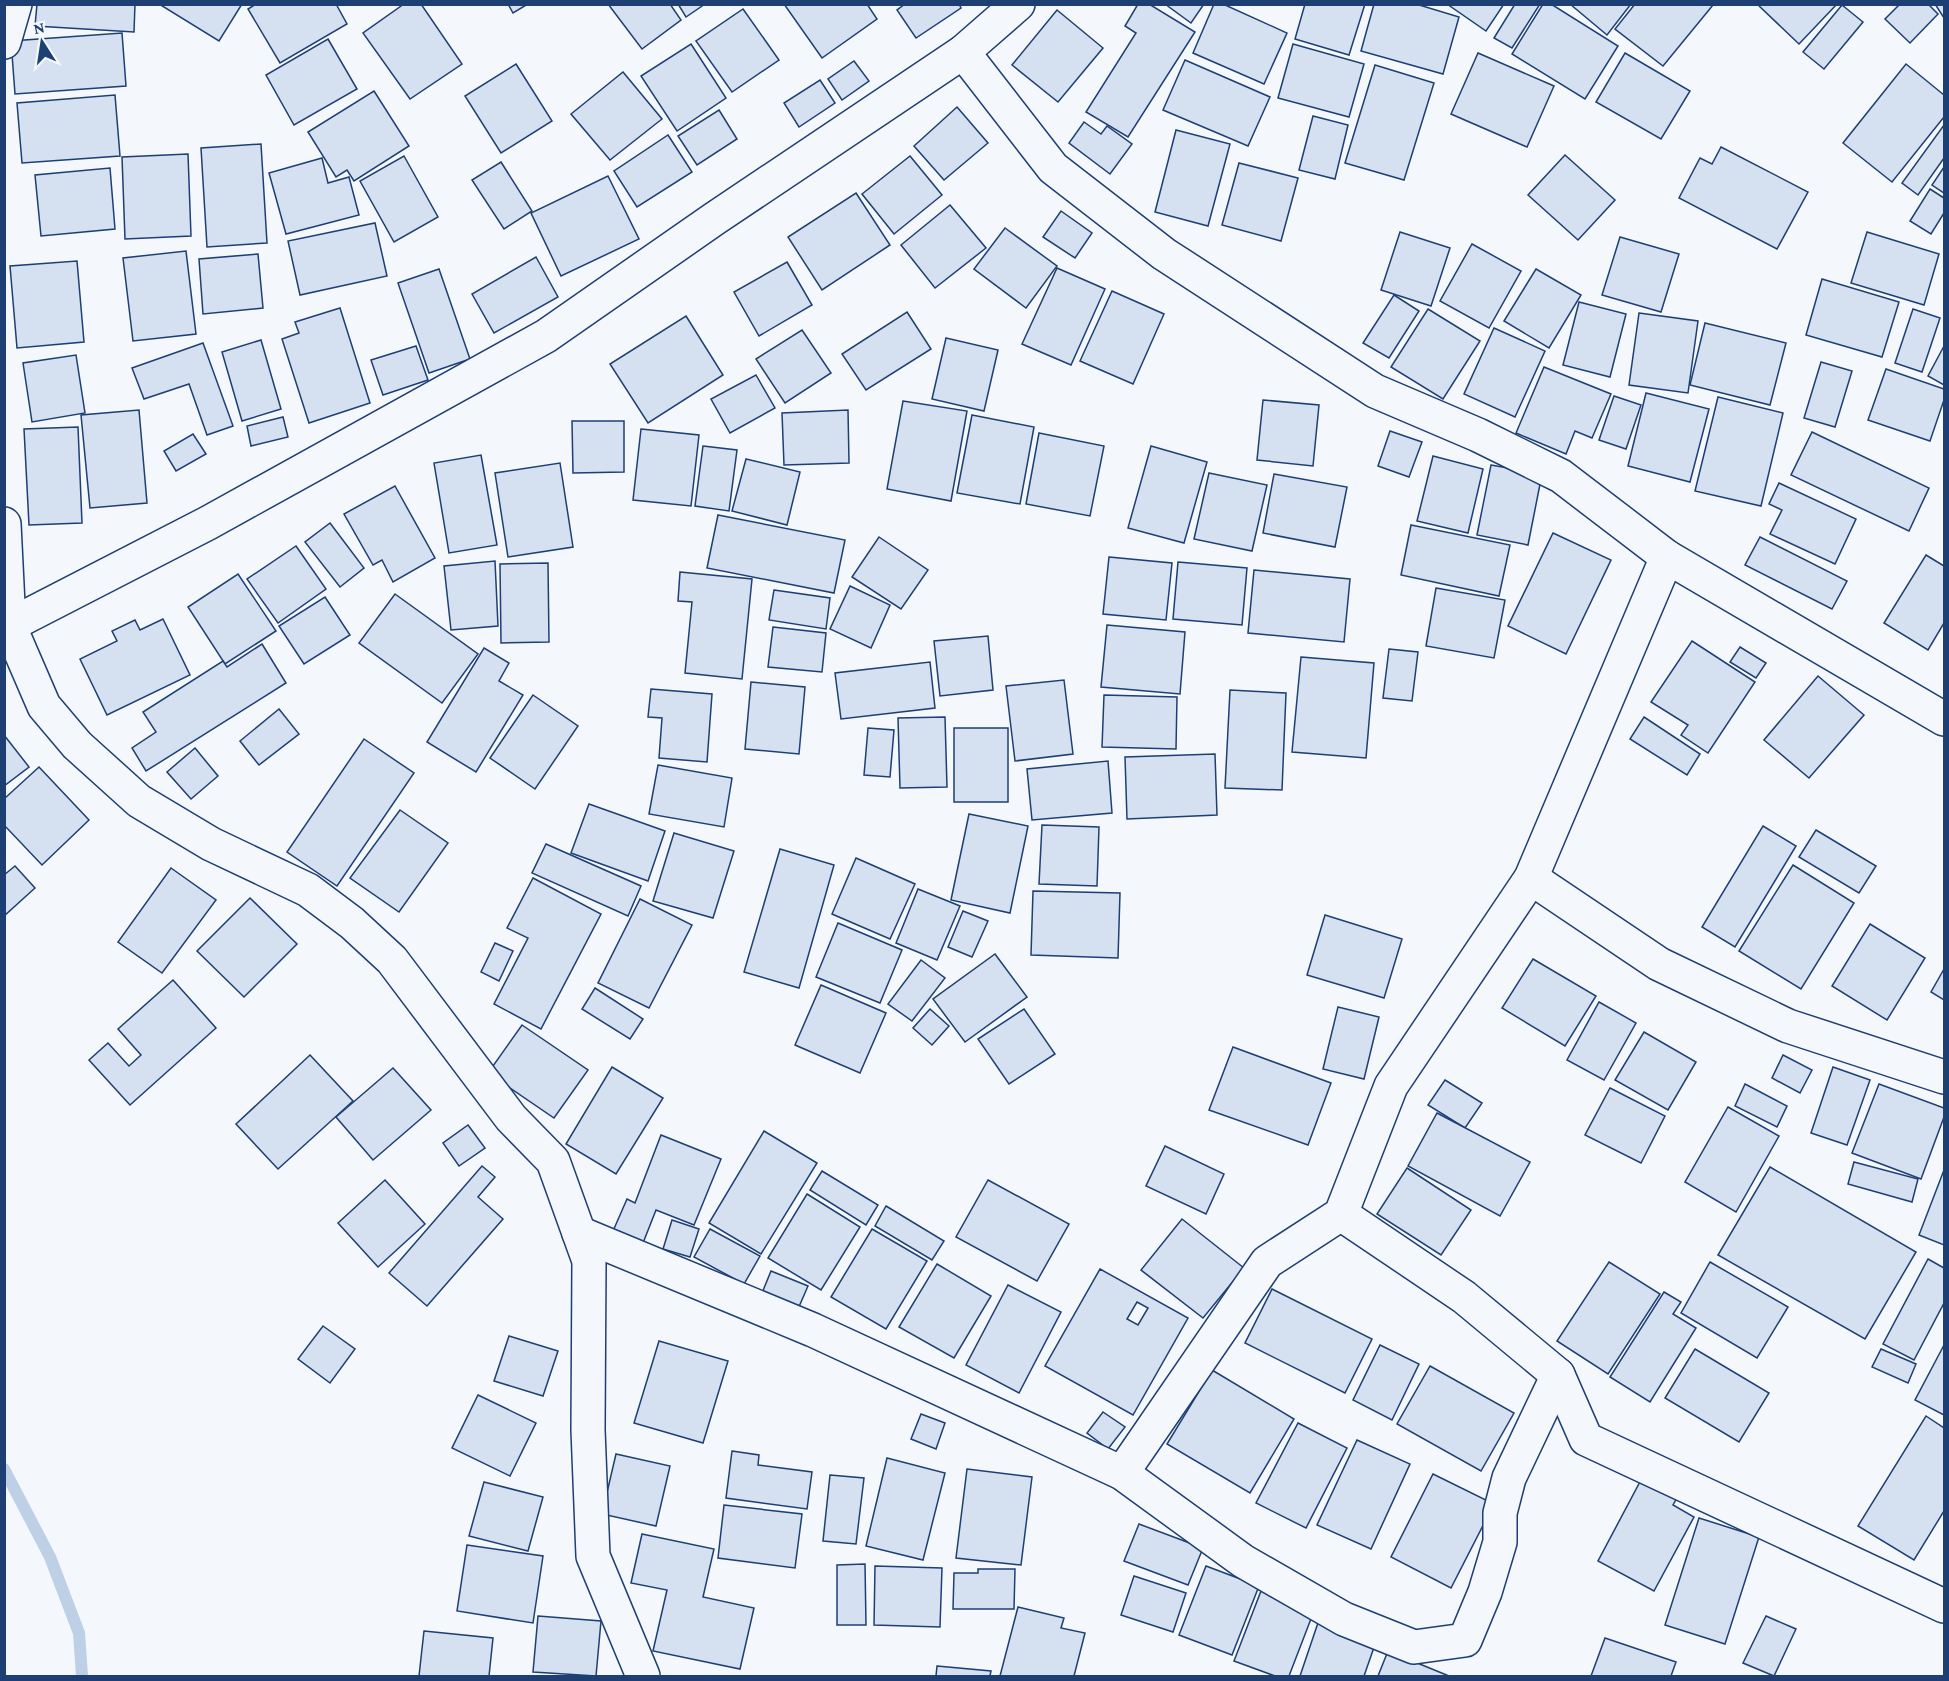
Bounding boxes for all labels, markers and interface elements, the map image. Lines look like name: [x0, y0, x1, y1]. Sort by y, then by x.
north arrow: [12, 12, 72, 72]
text: N: [32, 18, 46, 37]

